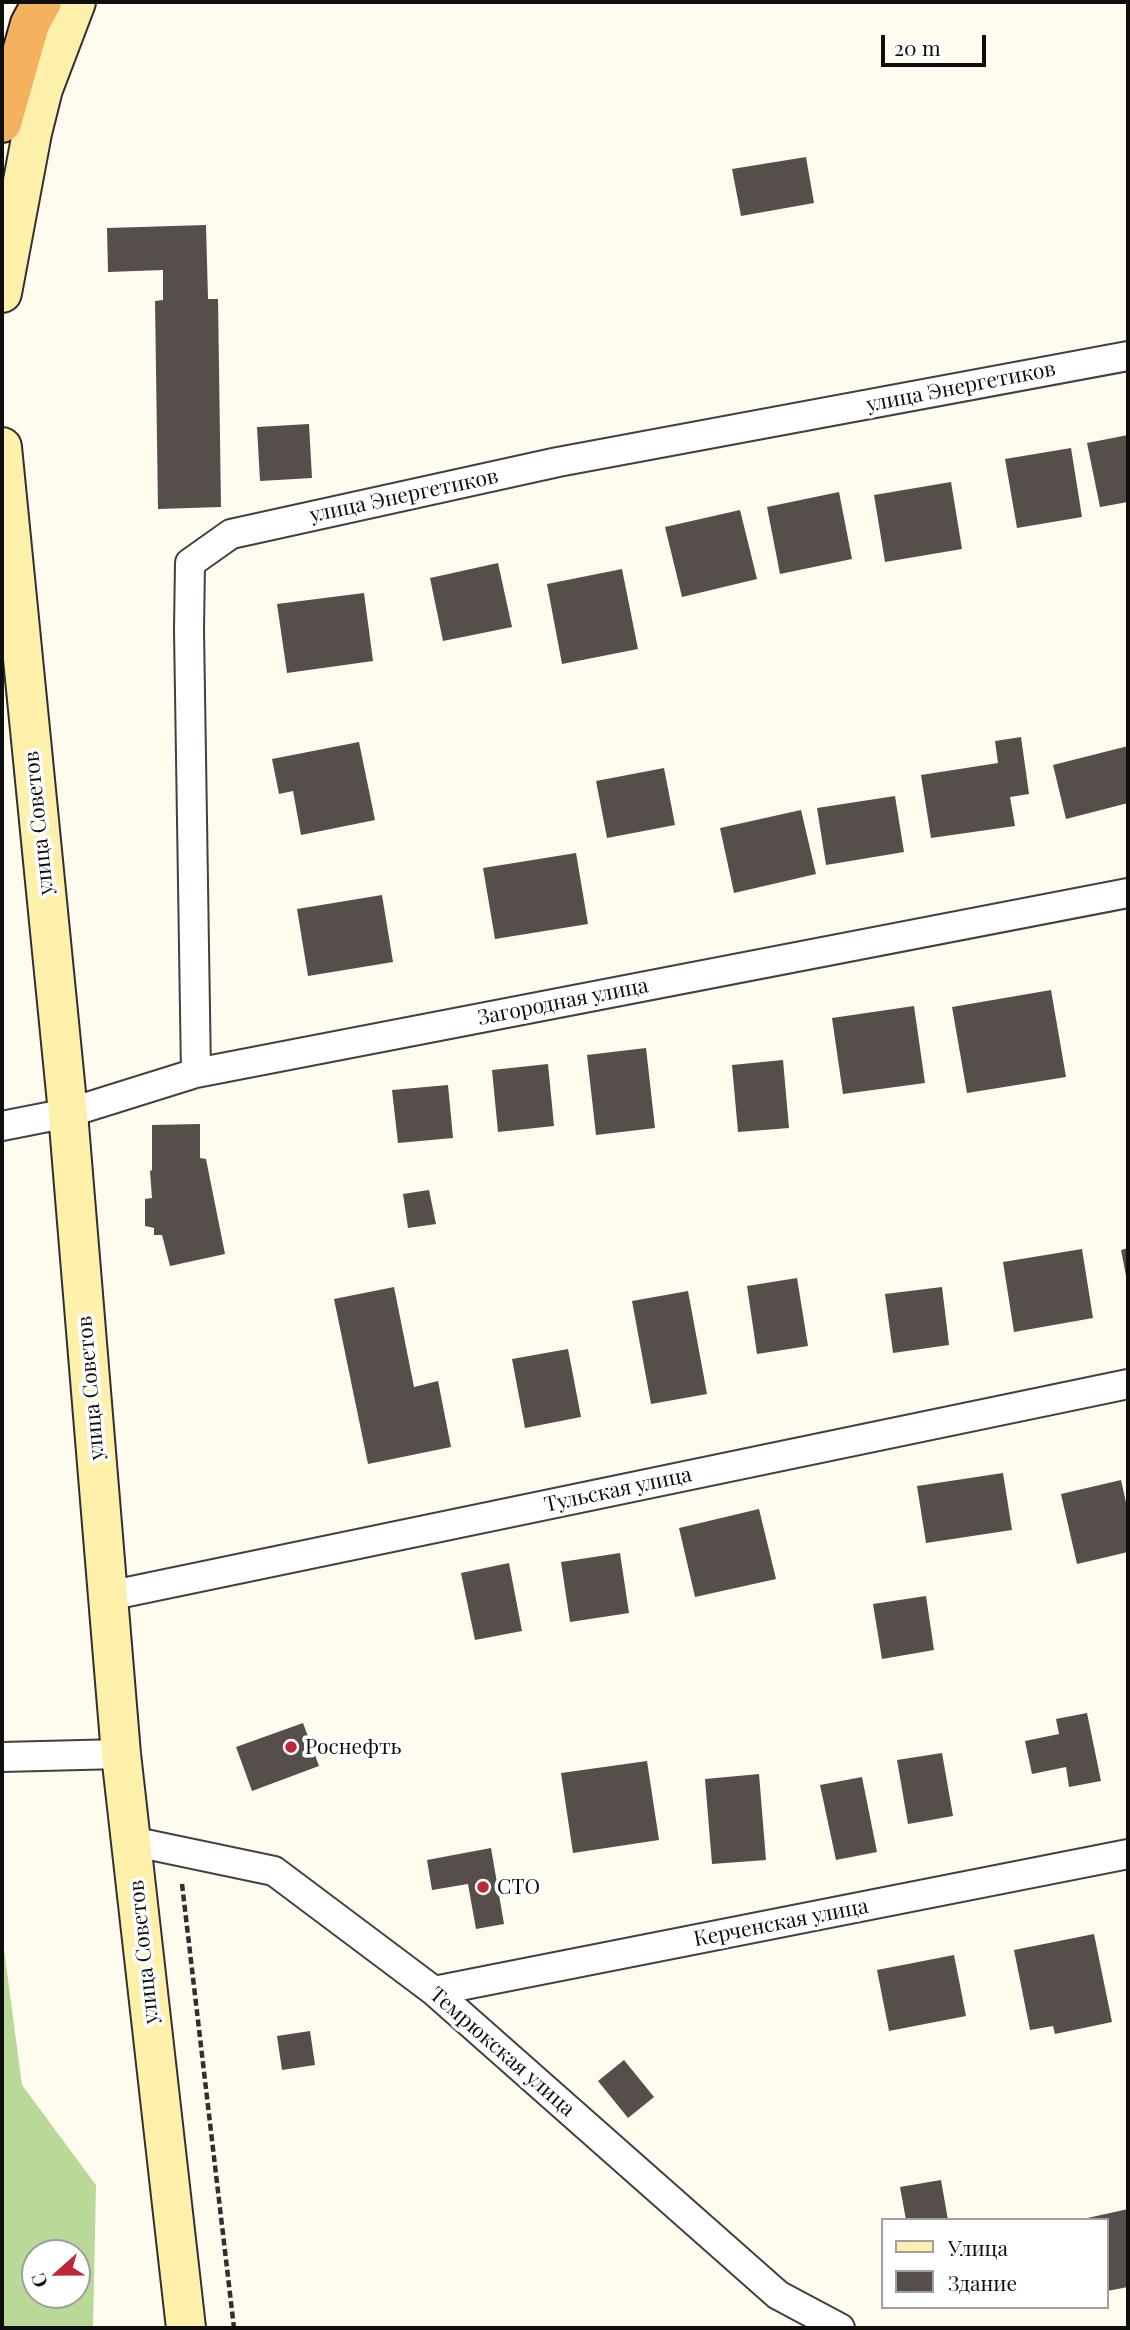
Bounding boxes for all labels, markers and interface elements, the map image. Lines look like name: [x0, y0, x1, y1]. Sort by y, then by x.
scale bar: [885, 21, 990, 65]
text: 20 m: [894, 33, 941, 61]
street label: улица Энергетиков: [864, 356, 1058, 418]
street label: улица Энергетиков: [307, 464, 501, 528]
street label: улица Советов: [19, 750, 59, 896]
street label: Загородная улица: [476, 973, 650, 1031]
street label: улица Советов: [72, 1315, 110, 1461]
street label: Тульская улица: [542, 1462, 694, 1518]
place label: Роснефть: [305, 1734, 402, 1760]
marker: Роснефть: [283, 1739, 299, 1755]
place label: СТО: [497, 1874, 540, 1900]
street label: улица Советов: [124, 1879, 164, 2025]
marker: СТО: [475, 1879, 491, 1895]
street label: Керченская улица: [692, 1894, 870, 1952]
street label: Темрюкская улица: [424, 1982, 580, 2122]
legend: [881, 2218, 1109, 2309]
text: Улица: [948, 2233, 1008, 2261]
north arrow: [21, 2239, 91, 2309]
text: Здание: [948, 2268, 1017, 2296]
text: С: [24, 2270, 53, 2292]

